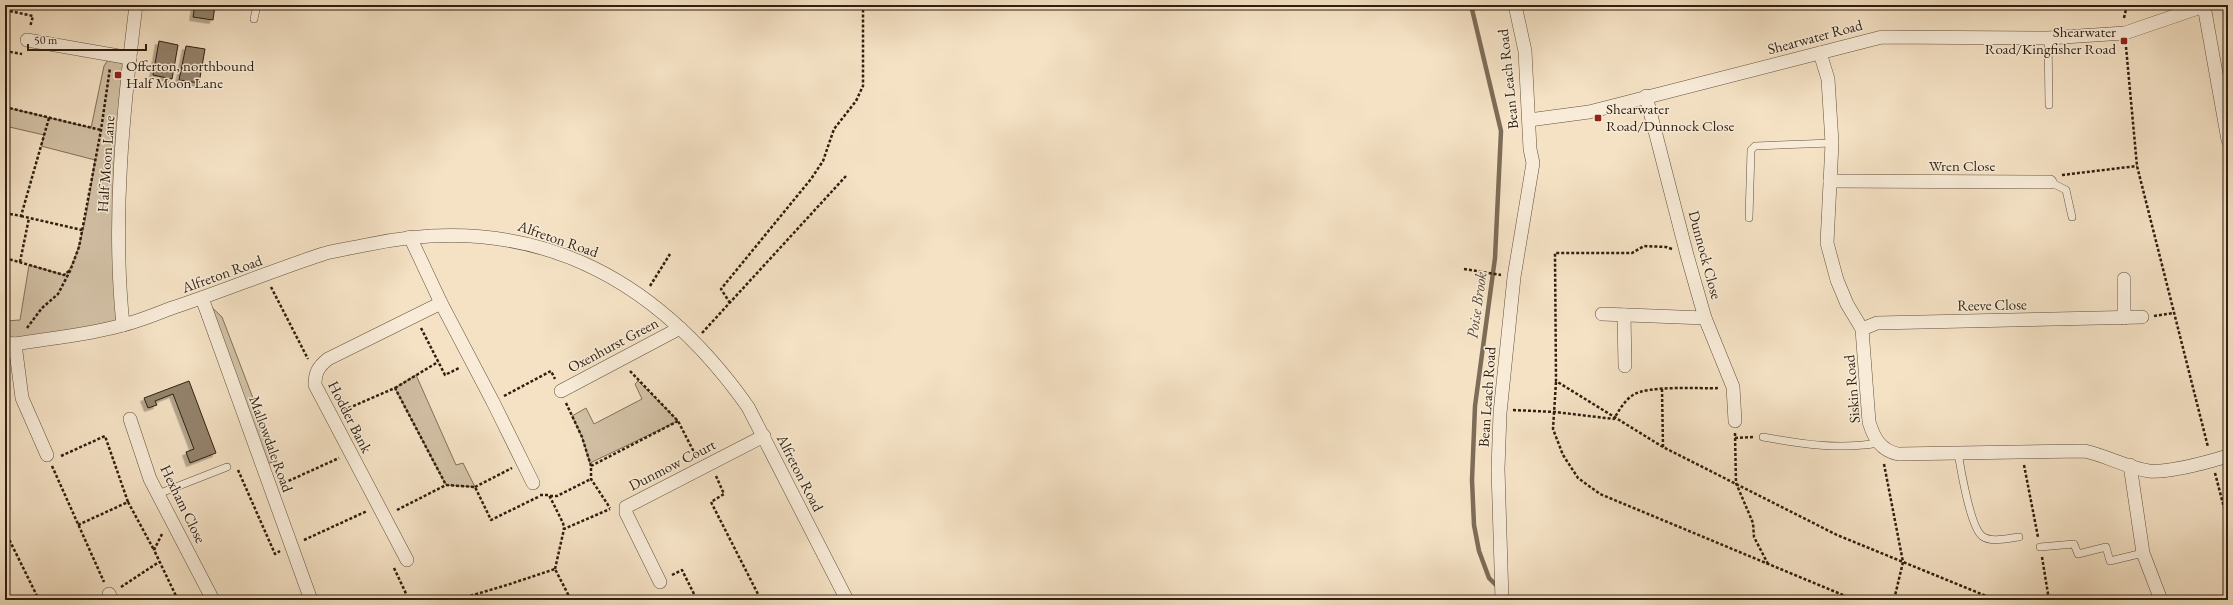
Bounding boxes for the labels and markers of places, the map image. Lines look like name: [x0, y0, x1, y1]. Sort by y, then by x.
place label: Shearwater Road/Kingfisher Road: [1985, 22, 2116, 58]
marker: Shearwater Road/Kingfisher Road: [2119, 36, 2129, 46]
place label: Offerton, northbound Half Moon Lane: [126, 56, 255, 92]
marker: Offerton, northbound Half Moon Lane: [113, 70, 123, 80]
place label: Shearwater Road/Dunnock Close: [1606, 99, 1735, 135]
marker: Shearwater Road/Dunnock Close: [1593, 113, 1603, 123]

